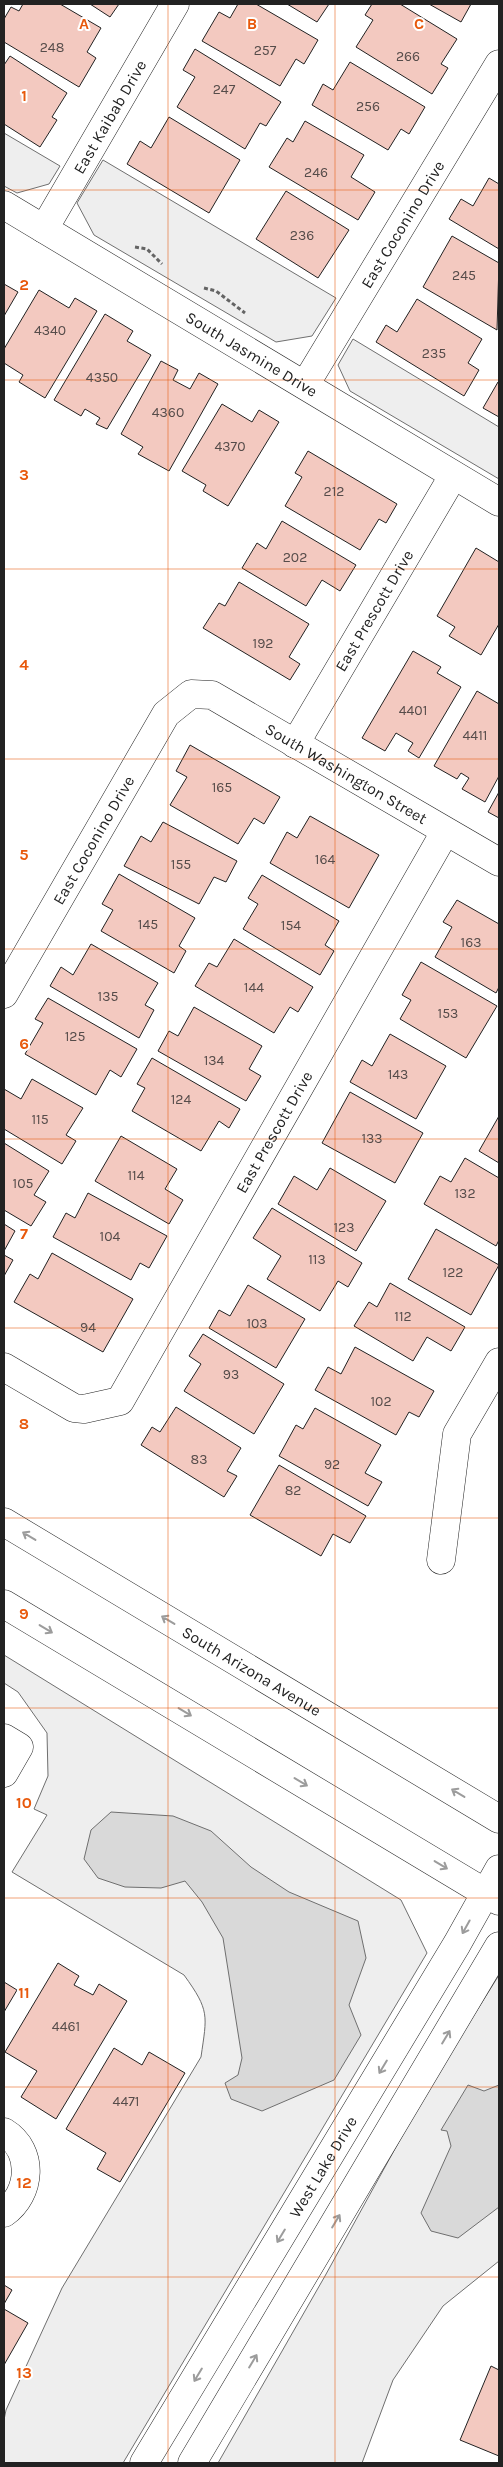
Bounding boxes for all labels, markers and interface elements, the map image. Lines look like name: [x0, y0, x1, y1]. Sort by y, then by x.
text: A: [79, 14, 89, 33]
text: B: [247, 14, 257, 33]
text: C: [414, 14, 424, 33]
house number: 248: [40, 39, 64, 56]
house number: 257: [254, 42, 277, 59]
house number: 266: [396, 48, 420, 65]
street label: East Kaibab Drive: [69, 56, 150, 177]
house number: 247: [213, 81, 236, 98]
text: 1: [21, 86, 27, 105]
house number: 256: [356, 98, 380, 115]
street label: East Coconino Drive: [356, 157, 448, 291]
house number: 246: [304, 164, 328, 181]
house number: 236: [290, 227, 314, 244]
house number: 245: [452, 267, 476, 284]
text: 2: [19, 275, 29, 294]
street label: South Jasmine Drive: [183, 307, 321, 400]
house number: 4340: [34, 322, 66, 339]
house number: 235: [422, 345, 446, 362]
house number: 4350: [86, 369, 118, 386]
house number: 4360: [152, 404, 184, 421]
house number: 4370: [215, 438, 245, 455]
text: 3: [19, 465, 29, 484]
house number: 212: [324, 483, 344, 500]
street label: East Prescott Drive: [331, 546, 417, 675]
house number: 202: [283, 549, 307, 566]
house number: 192: [253, 635, 273, 652]
text: 4: [19, 655, 29, 674]
house number: 4401: [399, 702, 427, 719]
street label: South Washington Street: [262, 719, 431, 828]
house number: 4411: [463, 727, 487, 744]
street label: East Coconino Drive: [48, 772, 138, 908]
house number: 165: [212, 779, 232, 796]
text: 5: [19, 845, 29, 864]
house number: 164: [315, 851, 335, 868]
house number: 155: [171, 856, 191, 873]
house number: 145: [138, 916, 158, 933]
house number: 154: [281, 917, 301, 934]
house number: 163: [461, 934, 481, 951]
house number: 144: [244, 979, 264, 996]
house number: 135: [98, 988, 118, 1005]
house number: 153: [438, 1005, 458, 1022]
house number: 125: [65, 1028, 85, 1045]
text: 6: [19, 1034, 29, 1053]
house number: 134: [204, 1052, 225, 1069]
house number: 143: [388, 1066, 408, 1083]
street label: East Prescott Drive: [231, 1067, 316, 1196]
house number: 124: [171, 1091, 191, 1108]
house number: 115: [31, 1111, 49, 1128]
house number: 133: [361, 1130, 383, 1147]
house number: 114: [127, 1167, 145, 1184]
house number: 105: [13, 1175, 34, 1192]
house number: 132: [454, 1185, 476, 1202]
house number: 123: [333, 1219, 355, 1236]
text: 7: [20, 1224, 28, 1243]
house number: 104: [100, 1228, 121, 1245]
house number: 113: [308, 1251, 326, 1268]
house number: 122: [443, 1264, 463, 1281]
house number: 112: [394, 1308, 412, 1325]
house number: 103: [246, 1315, 268, 1332]
house number: 94: [80, 1319, 96, 1336]
house number: 93: [223, 1366, 239, 1383]
house number: 102: [370, 1393, 392, 1410]
text: 8: [19, 1414, 29, 1433]
house number: 83: [191, 1451, 207, 1468]
house number: 92: [324, 1456, 340, 1473]
house number: 82: [285, 1482, 301, 1499]
one-way arrow: [22, 1531, 36, 1541]
text: 9: [19, 1604, 29, 1623]
one-way arrow: [162, 1614, 176, 1624]
street label: South Arizona Avenue: [179, 1622, 325, 1720]
one-way arrow: [38, 1624, 52, 1634]
one-way arrow: [178, 1708, 192, 1718]
one-way arrow: [294, 1777, 308, 1787]
one-way arrow: [451, 1788, 465, 1798]
text: 10: [16, 1793, 32, 1812]
one-way arrow: [434, 1860, 448, 1870]
one-way arrow: [461, 1919, 470, 1934]
text: 11: [18, 1983, 30, 2002]
house number: 4461: [52, 2018, 80, 2035]
one-way arrow: [441, 2030, 451, 2044]
one-way arrow: [378, 2059, 388, 2073]
house number: 4471: [113, 2093, 139, 2110]
street label: West Lake Drive: [285, 2113, 361, 2221]
text: 12: [16, 2173, 32, 2192]
one-way arrow: [331, 2215, 341, 2229]
one-way arrow: [276, 2228, 286, 2242]
one-way arrow: [248, 2355, 258, 2369]
text: 13: [16, 2363, 32, 2382]
one-way arrow: [192, 2367, 202, 2381]

